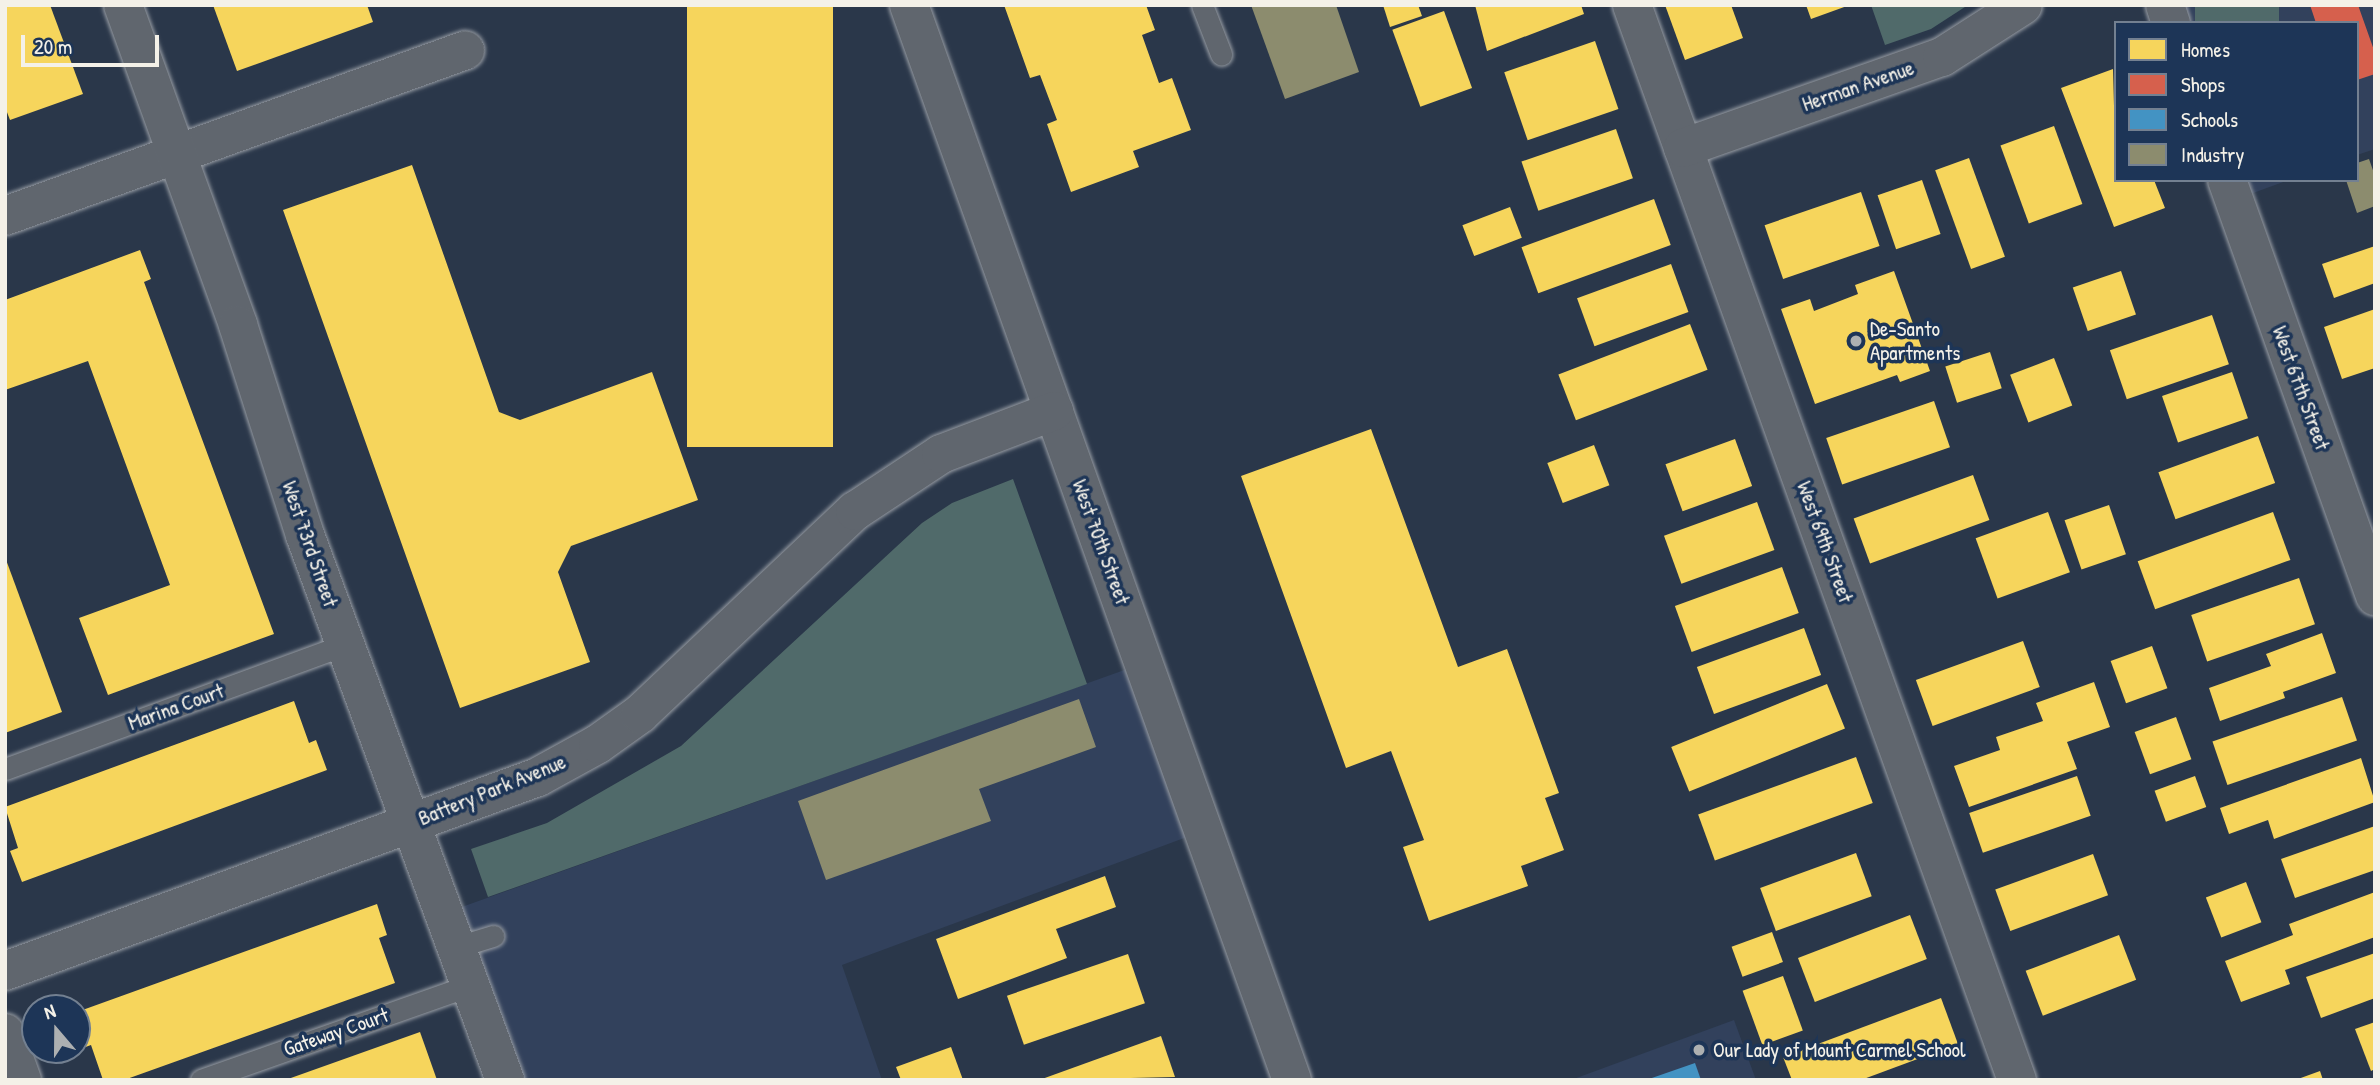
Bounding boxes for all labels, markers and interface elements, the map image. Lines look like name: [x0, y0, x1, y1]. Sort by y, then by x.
scale bar: [24, 21, 163, 65]
legend: [2114, 21, 2359, 182]
text: 20 m: [34, 32, 72, 61]
text: Homes: [2181, 35, 2230, 64]
street label: Herman Avenue: [1799, 55, 1917, 117]
text: Shops: [2181, 70, 2225, 99]
text: Schools: [2181, 105, 2238, 134]
text: Industry: [2181, 140, 2244, 169]
place label: De-Santo Apartments: [1870, 316, 1960, 366]
street label: West 67th Street: [2267, 323, 2335, 453]
marker: De-Santo Apartments: [1848, 333, 1864, 349]
street label: West 70th Street: [1067, 476, 1135, 608]
street label: West 73rd Street: [277, 478, 343, 610]
street label: West 69th Street: [1791, 478, 1859, 606]
street label: Marina Court: [125, 678, 227, 736]
street label: Battery Park Avenue: [415, 749, 569, 831]
north arrow: [21, 994, 91, 1064]
text: N: [40, 997, 59, 1025]
street label: Gateway Court: [280, 1002, 392, 1062]
place label: Our Lady of Mount Carmel School: [1713, 1037, 1966, 1063]
marker: Our Lady of Mount Carmel School: [1691, 1042, 1707, 1058]

